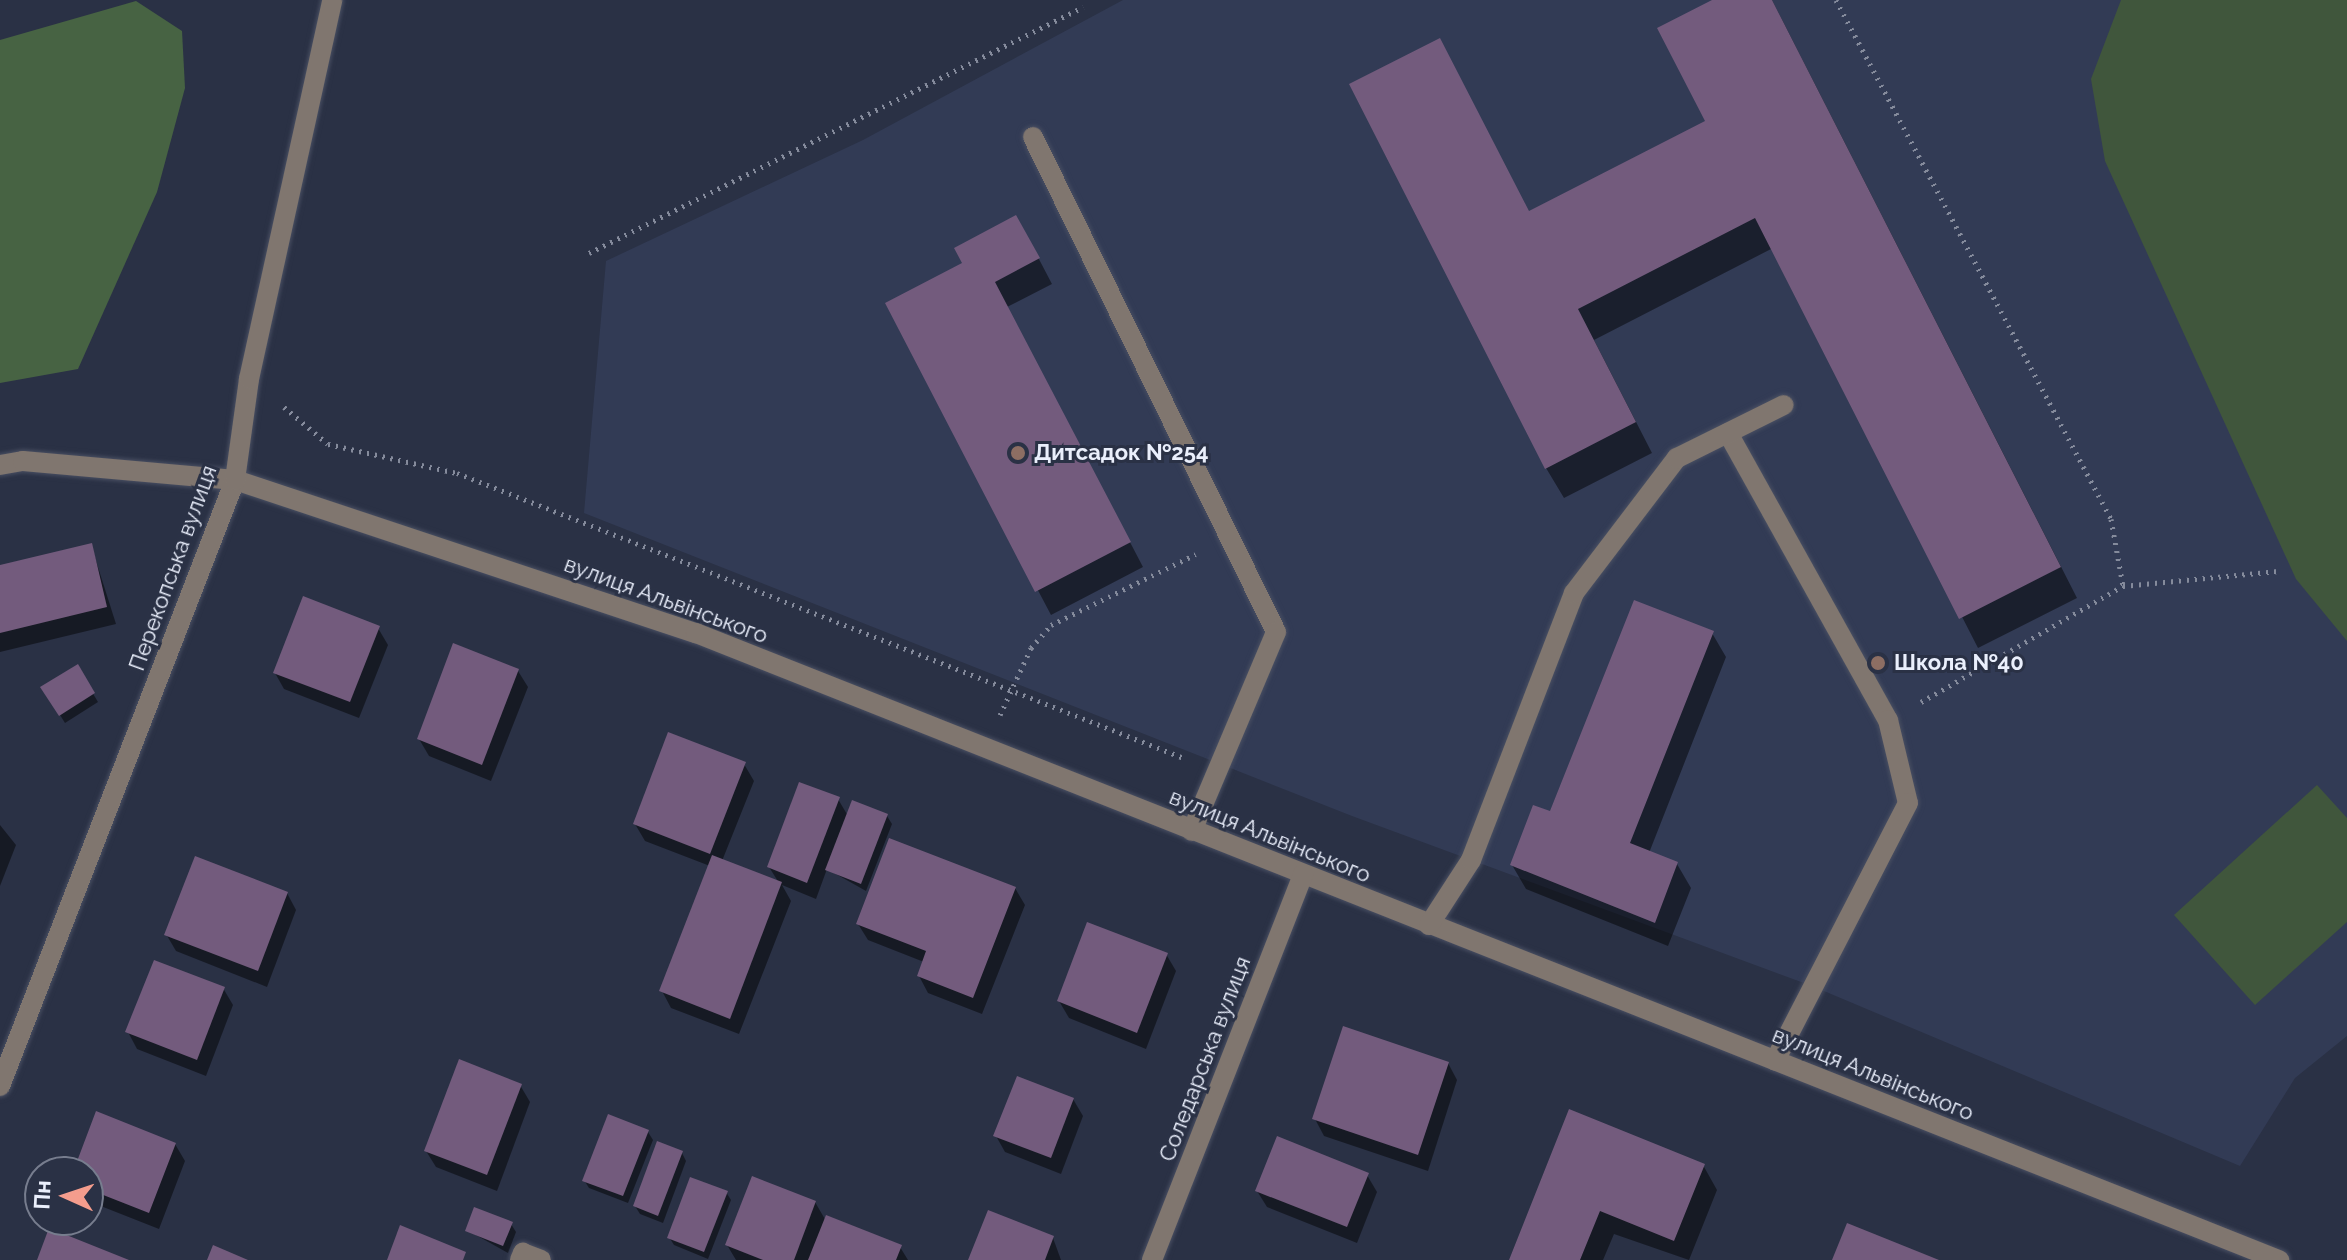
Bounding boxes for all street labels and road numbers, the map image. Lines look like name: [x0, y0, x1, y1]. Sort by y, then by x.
street label: Перекопська вулиця: [124, 462, 222, 674]
street label: вулиця Альвінського: [560, 551, 772, 649]
street label: вулиця Альвінського: [1165, 783, 1375, 889]
street label: Соледарська вулиця: [1154, 953, 1256, 1165]
street label: вулиця Альвінського: [1768, 1021, 1978, 1127]

